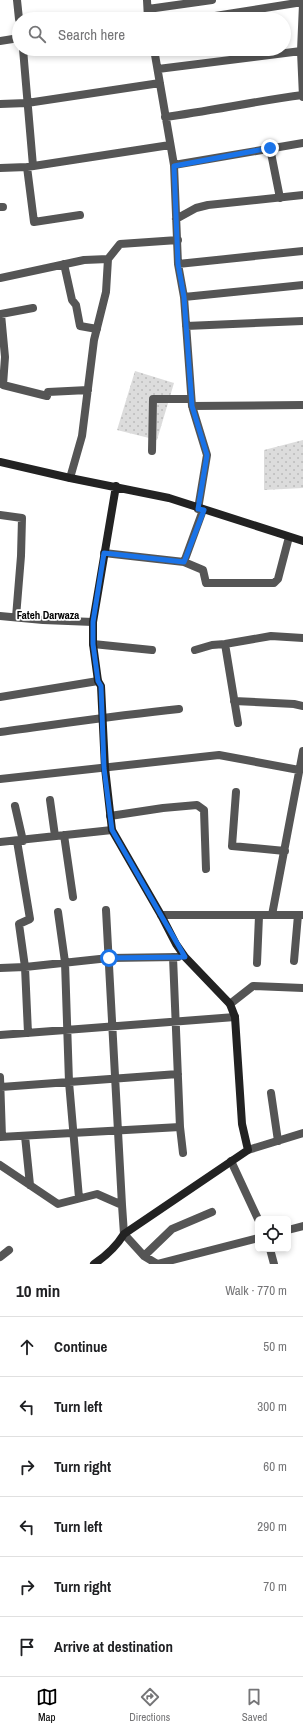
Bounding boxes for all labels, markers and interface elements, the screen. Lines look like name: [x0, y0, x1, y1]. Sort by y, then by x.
search box: [12, 12, 291, 56]
icon: search: [26, 23, 48, 45]
text: Search here: [58, 24, 125, 45]
route end: [261, 139, 279, 157]
district label: Fateh Darwaza: [17, 608, 79, 622]
route start: [100, 949, 118, 967]
map controls: [255, 1216, 291, 1252]
button: locate: [255, 1216, 291, 1252]
text: 10 min: [16, 1279, 60, 1302]
text: Walk · 770 m: [225, 1282, 287, 1299]
icon: ahead: [16, 1336, 38, 1358]
text: Continue: [54, 1336, 107, 1357]
text: 50 m: [263, 1338, 287, 1355]
icon: left: [16, 1396, 38, 1418]
text: Turn left: [54, 1396, 102, 1417]
text: 300 m: [257, 1398, 287, 1415]
icon: right: [16, 1456, 38, 1478]
text: Turn right: [54, 1456, 111, 1477]
text: 60 m: [263, 1458, 287, 1475]
icon: left: [16, 1516, 38, 1538]
text: Turn left: [54, 1516, 102, 1537]
text: 290 m: [257, 1518, 287, 1535]
icon: right: [16, 1576, 38, 1598]
text: Turn right: [54, 1576, 111, 1597]
text: 70 m: [263, 1578, 287, 1595]
icon: arrive: [16, 1636, 38, 1658]
text: Arrive at destination: [54, 1636, 173, 1657]
tab: Map: [36, 1686, 58, 1724]
tab: Directions: [129, 1686, 170, 1724]
tab: Saved: [242, 1686, 267, 1724]

